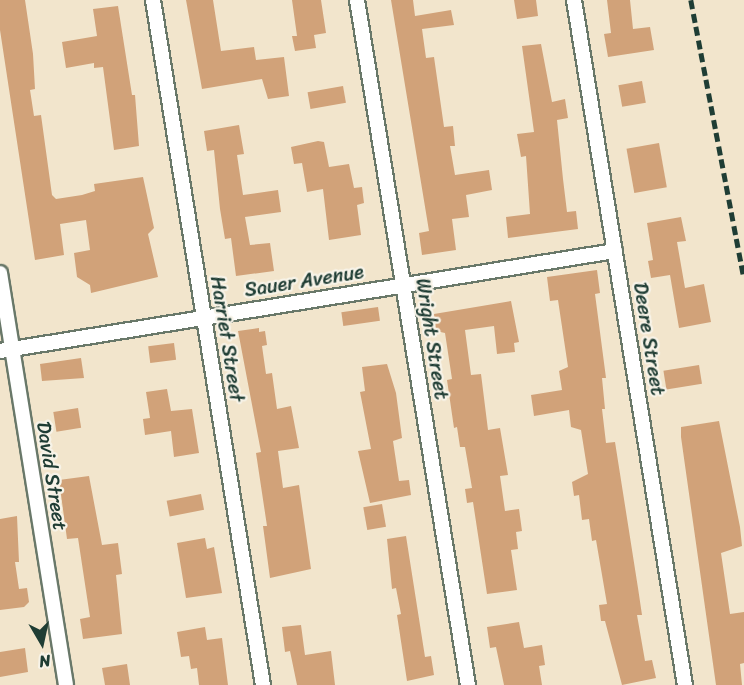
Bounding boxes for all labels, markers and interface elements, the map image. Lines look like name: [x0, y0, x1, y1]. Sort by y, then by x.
street label: Sauer Avenue: [243, 260, 365, 302]
street label: Harriet Street: [205, 274, 249, 404]
street label: Wright Street: [411, 277, 453, 401]
street label: Deere Street: [628, 281, 670, 397]
street label: David Street: [31, 419, 73, 533]
north arrow: [12, 613, 72, 673]
text: N: [37, 646, 53, 676]

